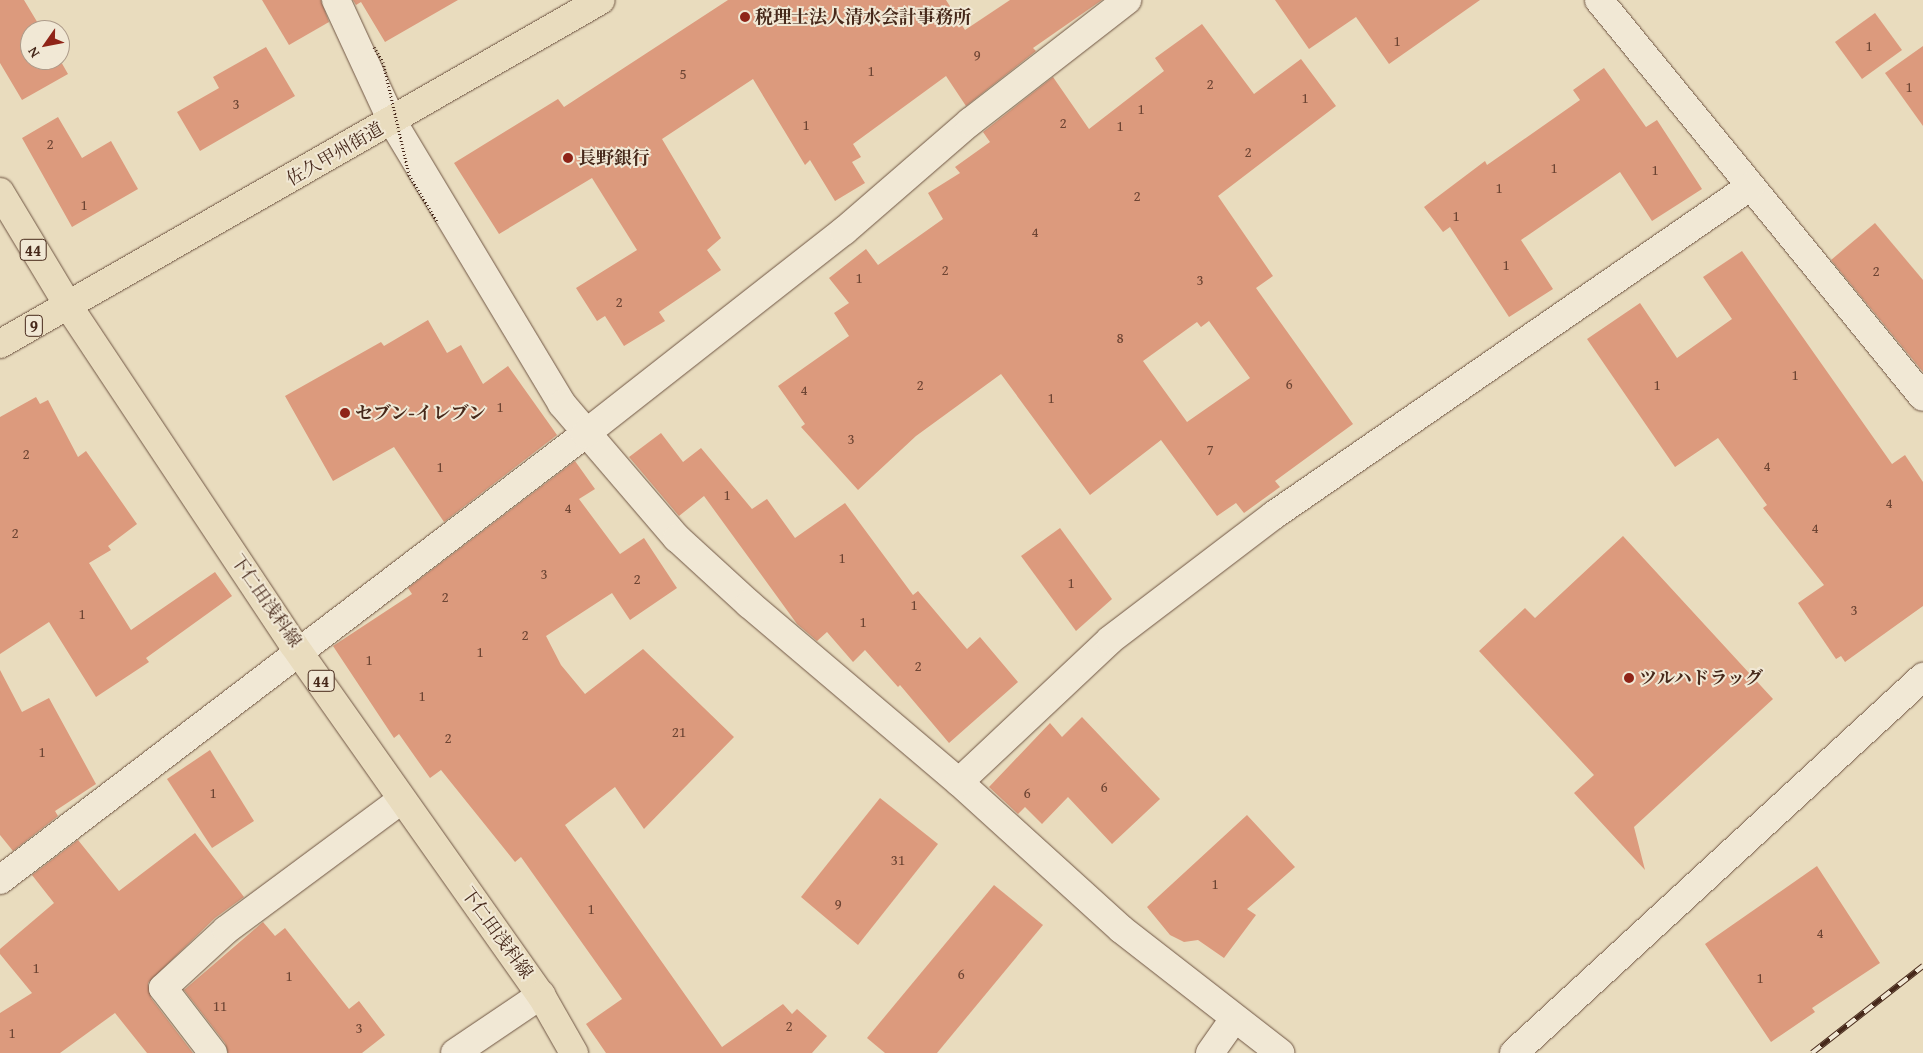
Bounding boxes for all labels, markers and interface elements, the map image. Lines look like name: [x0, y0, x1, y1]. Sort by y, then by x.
place label: 税理士法人清水会計事務所: [755, 6, 971, 28]
marker: 税理士法人清水会計事務所: [739, 11, 751, 23]
north arrow: [20, 20, 70, 70]
house number: 1: [1393, 32, 1401, 50]
house number: 1: [1865, 37, 1873, 55]
text: N: [22, 43, 44, 62]
house number: 9: [973, 46, 981, 64]
house number: 1: [867, 62, 875, 80]
house number: 5: [679, 65, 687, 83]
house number: 2: [1206, 75, 1214, 93]
house number: 1: [1905, 78, 1913, 96]
house number: 1: [1301, 89, 1309, 107]
house number: 3: [232, 95, 240, 113]
house number: 1: [1137, 100, 1145, 118]
house number: 2: [1059, 114, 1067, 132]
house number: 1: [802, 116, 810, 134]
house number: 1: [1116, 117, 1124, 135]
street label: 佐久甲州街道: [283, 118, 387, 190]
house number: 2: [46, 135, 54, 153]
house number: 2: [1244, 143, 1252, 161]
place label: 長野銀行: [578, 147, 650, 169]
marker: 長野銀行: [562, 152, 574, 164]
house number: 1: [1550, 159, 1558, 177]
house number: 1: [1651, 161, 1659, 179]
house number: 1: [1495, 179, 1503, 197]
house number: 2: [1133, 187, 1141, 205]
house number: 1: [80, 196, 88, 214]
house number: 1: [1452, 207, 1460, 225]
house number: 4: [1031, 223, 1039, 241]
road number: 44: [19, 236, 47, 264]
house number: 1: [1502, 256, 1510, 274]
house number: 2: [941, 261, 949, 279]
house number: 2: [1872, 262, 1880, 280]
house number: 1: [855, 269, 863, 287]
house number: 3: [1196, 271, 1204, 289]
house number: 2: [615, 293, 623, 311]
road number: 9: [24, 312, 44, 340]
house number: 8: [1116, 329, 1124, 347]
house number: 1: [1791, 366, 1799, 384]
house number: 6: [1285, 375, 1293, 393]
house number: 2: [916, 376, 924, 394]
house number: 1: [1653, 376, 1661, 394]
house number: 4: [800, 381, 808, 399]
house number: 1: [1047, 389, 1055, 407]
house number: 1: [496, 398, 504, 416]
place label: セブン-イレブン: [355, 402, 488, 424]
marker: セブン-イレブン: [339, 407, 351, 419]
house number: 3: [847, 430, 855, 448]
house number: 7: [1206, 441, 1214, 459]
house number: 2: [22, 445, 30, 463]
house number: 4: [1763, 457, 1771, 475]
house number: 1: [436, 458, 444, 476]
house number: 1: [723, 486, 731, 504]
house number: 4: [1885, 494, 1893, 512]
house number: 4: [564, 499, 572, 517]
house number: 4: [1811, 519, 1819, 537]
house number: 2: [11, 524, 19, 542]
house number: 1: [838, 549, 846, 567]
street label: 下仁田浅科線: [226, 551, 306, 651]
house number: 3: [540, 565, 548, 583]
house number: 2: [633, 570, 641, 588]
house number: 1: [1067, 574, 1075, 592]
house number: 2: [441, 588, 449, 606]
house number: 1: [910, 596, 918, 614]
house number: 3: [1850, 601, 1858, 619]
house number: 1: [78, 605, 86, 623]
house number: 1: [859, 613, 867, 631]
house number: 2: [521, 626, 529, 644]
house number: 1: [476, 643, 484, 661]
house number: 1: [365, 651, 373, 669]
house number: 2: [914, 657, 922, 675]
place label: ツルハドラッグ: [1639, 667, 1765, 689]
road number: 44: [307, 668, 335, 694]
marker: ツルハドラッグ: [1623, 672, 1635, 684]
house number: 1: [418, 687, 426, 705]
house number: 21: [672, 723, 686, 741]
house number: 2: [444, 729, 452, 747]
house number: 1: [38, 743, 46, 761]
house number: 6: [1100, 778, 1108, 796]
house number: 1: [209, 784, 217, 802]
house number: 6: [1023, 784, 1031, 802]
house number: 31: [891, 851, 905, 869]
house number: 1: [1211, 875, 1219, 893]
street label: 下仁田浅科線: [457, 883, 537, 983]
house number: 9: [834, 895, 842, 913]
house number: 1: [587, 900, 595, 918]
house number: 4: [1816, 924, 1824, 942]
house number: 1: [32, 959, 40, 977]
house number: 6: [957, 965, 965, 983]
house number: 1: [285, 967, 293, 985]
house number: 1: [1756, 969, 1764, 987]
house number: 11: [213, 997, 227, 1015]
house number: 2: [785, 1017, 793, 1035]
house number: 3: [355, 1019, 363, 1037]
house number: 1: [8, 1024, 16, 1042]

